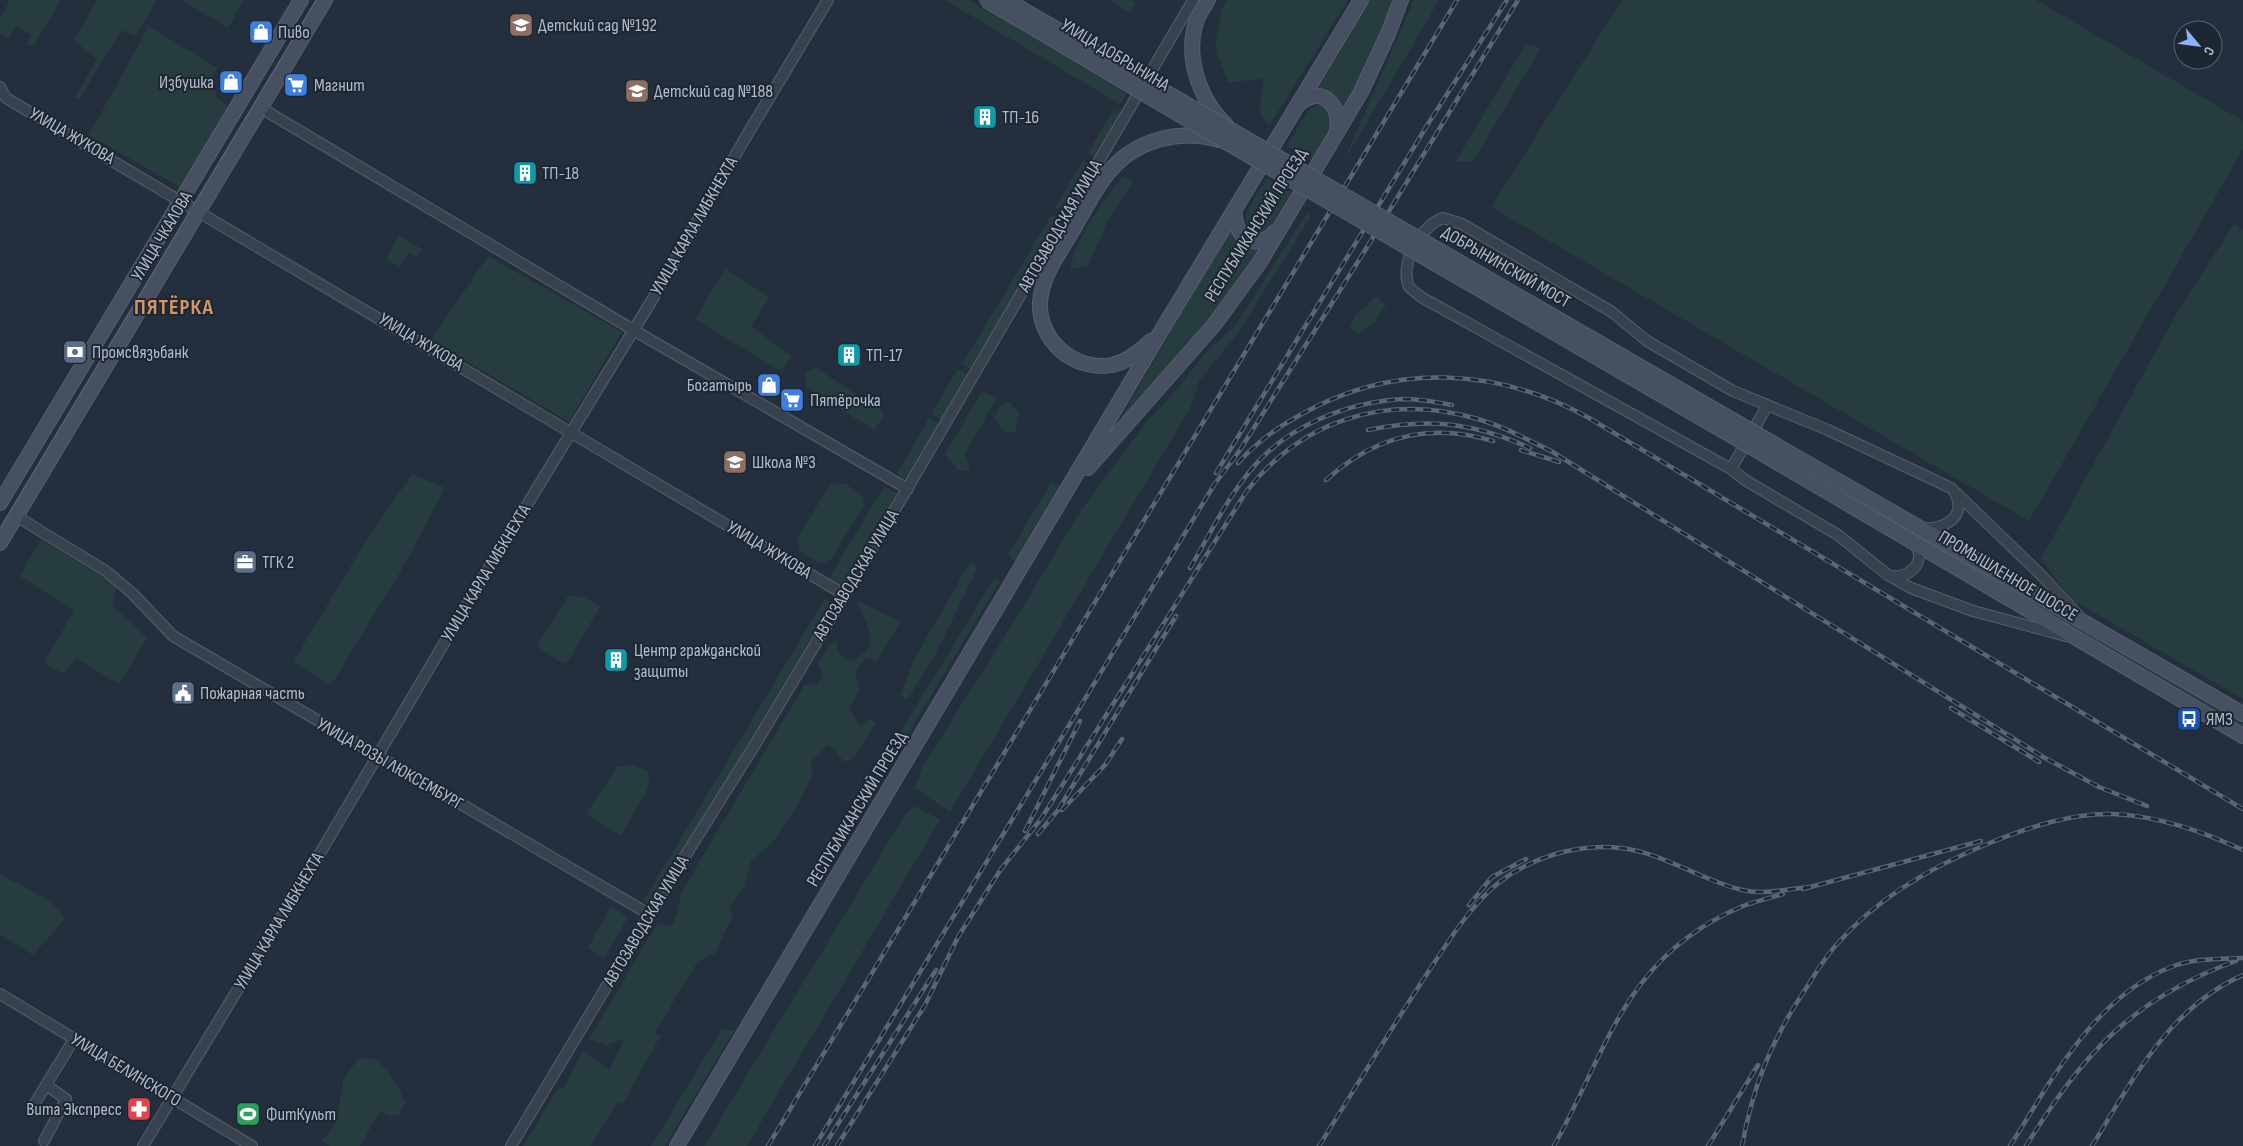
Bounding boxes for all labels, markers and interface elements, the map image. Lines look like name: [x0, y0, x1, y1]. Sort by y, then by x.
school or university icon: Детский сад №192: [508, 12, 534, 38]
street label: УЛИЦА ДОБРЫНИНА: [1057, 14, 1173, 96]
place label: Детский сад №192: [538, 15, 657, 36]
shop icon: Пиво: [248, 19, 274, 45]
north arrow: [2173, 20, 2223, 70]
place label: Пиво: [278, 22, 310, 43]
text: С: [2200, 44, 2218, 58]
shop icon: Избушка: [218, 69, 244, 95]
place label: Избушка: [159, 72, 214, 93]
supermarket icon: Магнит: [283, 72, 309, 98]
place label: Магнит: [314, 75, 365, 96]
school or university icon: Детский сад №188: [624, 78, 650, 104]
place label: Детский сад №188: [654, 81, 773, 102]
street label: УЛИЦА ЖУКОВА: [26, 103, 119, 169]
building icon: ТП-16: [972, 104, 998, 130]
place label: ТП-16: [1002, 107, 1039, 128]
street label: РЕСПУБЛИКАНСКИЙ ПРОЕЗД: [1200, 144, 1312, 306]
street label: УЛИЦА КАРЛА ЛИБКНЕХТА: [646, 153, 742, 299]
street label: АВТОЗАВОДСКАЯ УЛИЦА: [1013, 156, 1106, 297]
building icon: ТП-18: [512, 160, 538, 186]
place label: ТП-18: [542, 163, 579, 184]
street label: УЛИЦА ЧКАЛОВА: [127, 187, 197, 284]
street label: ДОБРЫНИНСКИЙ МОСТ: [1438, 222, 1574, 312]
district label: ПЯТЁРКА: [134, 294, 214, 321]
street label: УЛИЦА ЖУКОВА: [375, 309, 467, 376]
bank icon: Промсвязьбанк: [62, 339, 88, 365]
place label: Промсвязьбанк: [92, 342, 189, 363]
building icon: ТП-17: [836, 342, 862, 368]
place label: ТП-17: [866, 345, 903, 366]
shop icon: Богатырь: [756, 372, 782, 398]
place label: Богатырь: [687, 375, 752, 396]
supermarket icon: Пятёрочка: [779, 387, 805, 413]
place label: Пятёрочка: [810, 390, 881, 411]
school or university icon: Школа №3: [722, 449, 748, 475]
place label: Школа №3: [752, 452, 816, 473]
street label: УЛИЦА КАРЛА ЛИБКНЕХТА: [437, 500, 535, 645]
street label: АВТОЗАВОДСКАЯ УЛИЦА: [808, 506, 903, 645]
street label: УЛИЦА ЖУКОВА: [723, 517, 815, 584]
street label: ПРОМЫШЛЕННОЕ ШОССЕ: [1935, 526, 2081, 626]
office icon: ТГК 2: [232, 549, 258, 575]
place label: ТГК 2: [262, 552, 294, 573]
place label: Центр гражданской защиты: [634, 640, 761, 682]
building icon: Центр гражданской защиты: [603, 647, 629, 673]
public building icon: Пожарная часть: [170, 680, 196, 706]
place label: Пожарная часть: [200, 683, 305, 704]
bus stop icon: ЯМЗ: [2176, 706, 2202, 732]
place label: ЯМЗ: [2206, 709, 2233, 730]
street label: УЛИЦА РОЗЫ ЛЮКСЕМБУРГ: [313, 713, 467, 815]
street label: РЕСПУБЛИКАНСКИЙ ПРОЕЗД: [802, 727, 912, 890]
street label: УЛИЦА КАРЛА ЛИБКНЕХТА: [230, 848, 328, 993]
street label: АВТОЗАВОДСКАЯ УЛИЦА: [598, 852, 693, 991]
street label: УЛИЦА БЕЛИНСКОГО: [67, 1029, 185, 1111]
pharmacy icon: Вита Экспресс: [126, 1096, 152, 1122]
place label: Вита Экспресс: [26, 1099, 122, 1120]
sports icon: ФитКульт: [235, 1101, 261, 1127]
place label: ФитКульт: [266, 1104, 336, 1125]

